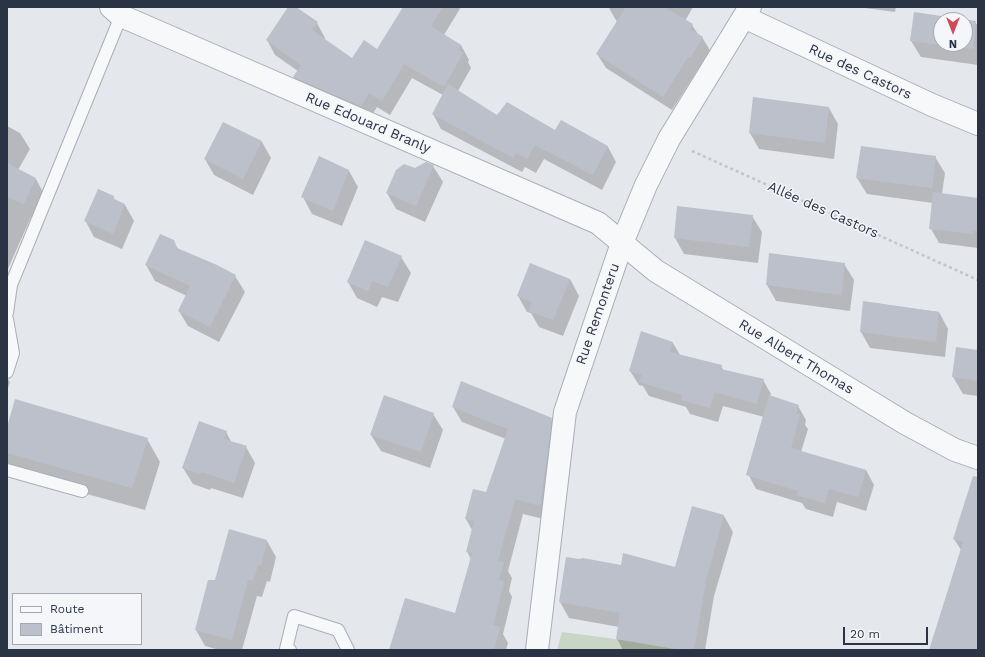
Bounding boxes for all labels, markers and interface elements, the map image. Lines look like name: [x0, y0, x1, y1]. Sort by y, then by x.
north arrow: [933, 12, 973, 52]
text: N: [949, 37, 957, 50]
street label: Rue des Castors: [806, 41, 914, 103]
street label: Rue Edouard Branly: [303, 89, 433, 157]
street label: Allée des Castors: [765, 178, 881, 242]
street label: Rue Remonteru: [573, 261, 623, 367]
street label: Rue Albert Thomas: [736, 316, 856, 398]
legend: [12, 593, 142, 645]
text: Route: [50, 602, 84, 616]
scale bar: [845, 619, 930, 645]
text: Bâtiment: [50, 622, 103, 636]
text: 20 m: [850, 627, 880, 641]

